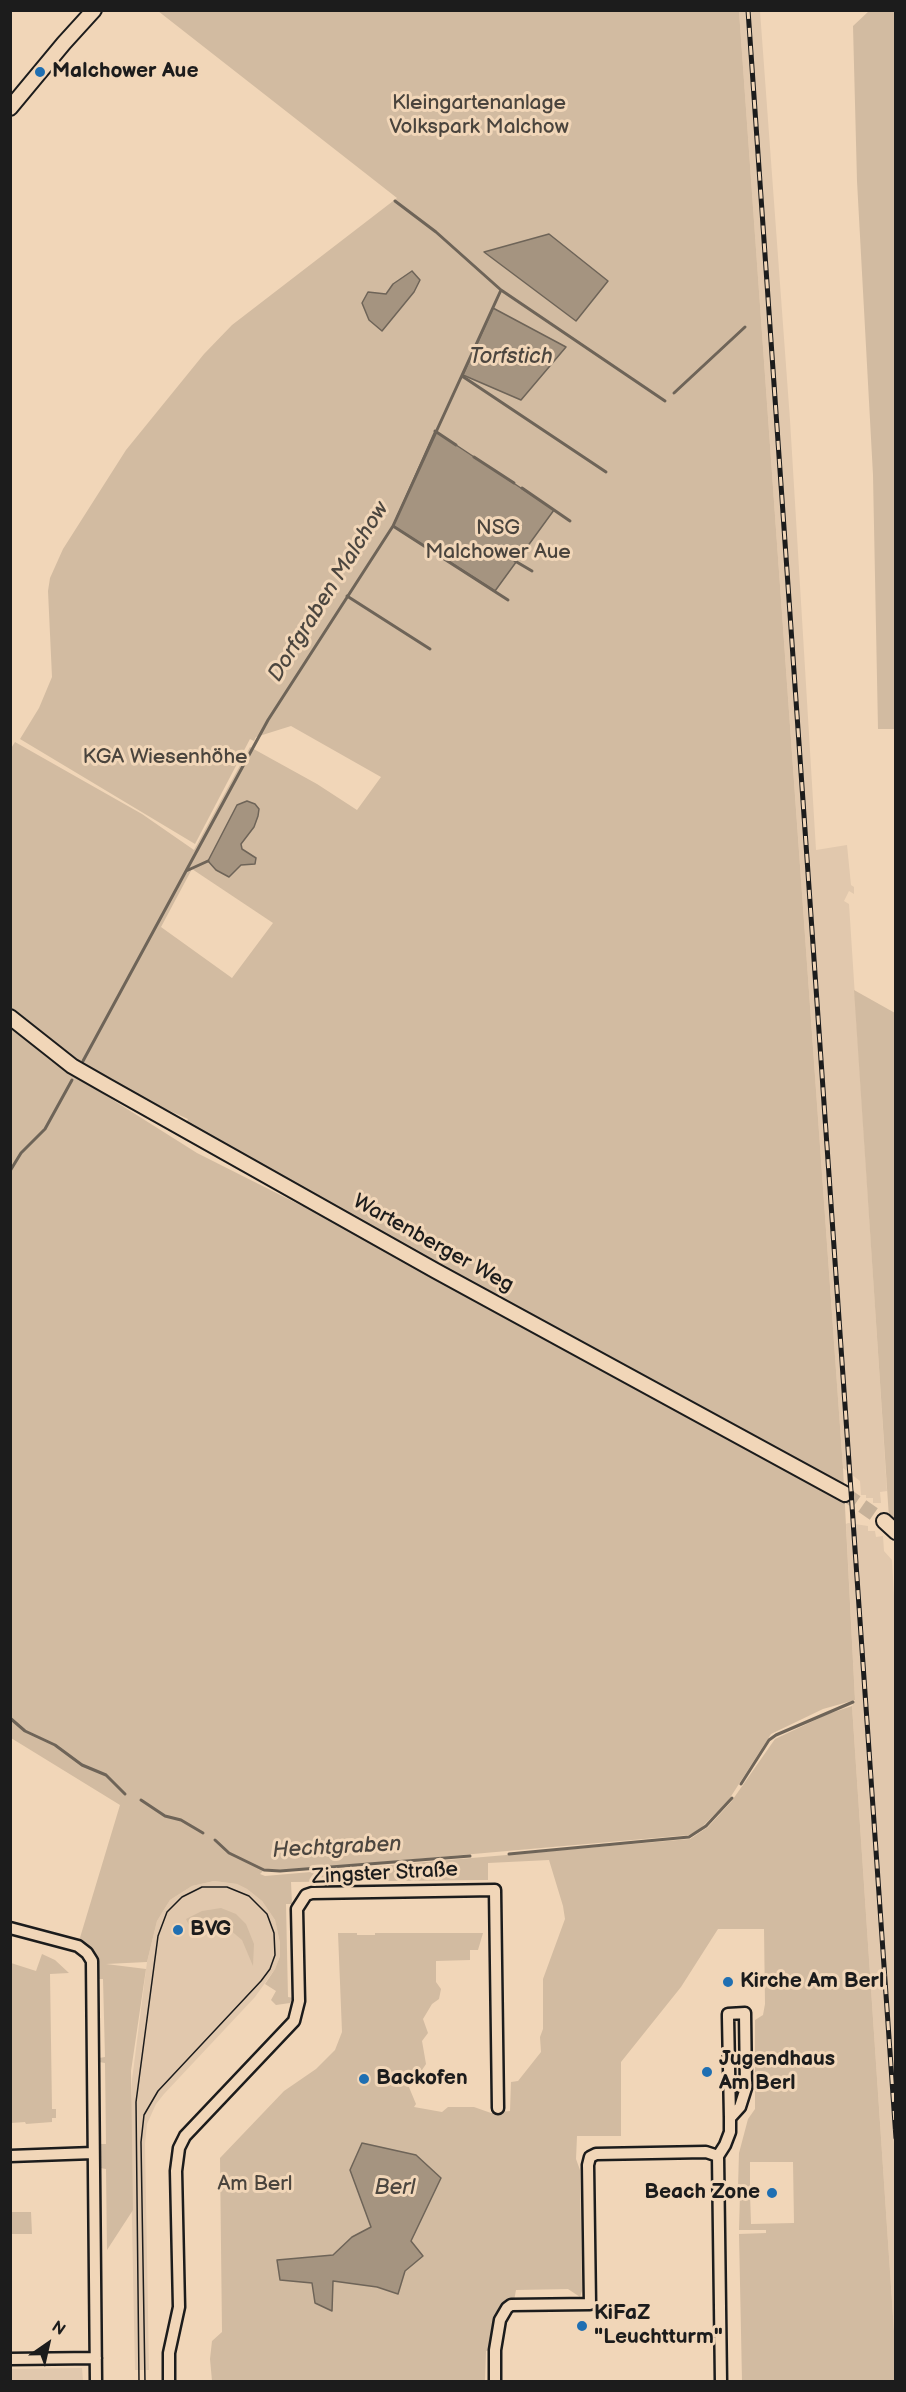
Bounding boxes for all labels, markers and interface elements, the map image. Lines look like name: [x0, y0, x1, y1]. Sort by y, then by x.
place label: Malchower Aue: [52, 59, 198, 85]
marker: Malchower Aue: [33, 65, 47, 79]
park label: Kleingartenanlage Volkspark Malchow: [389, 91, 569, 141]
water label: Torfstich: [469, 344, 553, 370]
water label: Dorfgraben Malchow: [263, 497, 395, 687]
park label: NSG Malchower Aue: [425, 516, 571, 566]
park label: KGA Wiesenhöhe: [83, 745, 247, 771]
street label: Wartenberger Weg: [348, 1189, 518, 1299]
water label: Hechtgraben: [272, 1831, 402, 1865]
street label: Zingster Straße: [311, 1858, 459, 1890]
place label: BVG: [190, 1917, 231, 1943]
marker: BVG: [171, 1923, 185, 1937]
place label: Kirche Am Berl: [740, 1969, 884, 1995]
marker: Kirche Am Berl: [721, 1975, 735, 1989]
place label: Jugendhaus Am Berl: [719, 2047, 835, 2097]
marker: Jugendhaus Am Berl: [700, 2065, 714, 2079]
place label: Backofen: [376, 2066, 468, 2092]
marker: Backofen: [357, 2072, 371, 2086]
park label: Am Berl: [218, 2172, 292, 2198]
water label: Berl: [375, 2175, 415, 2201]
place label: Beach Zone: [644, 2180, 760, 2206]
marker: Beach Zone: [765, 2186, 779, 2200]
place label: KiFaZ "Leuchtturm": [594, 2301, 723, 2351]
north arrow: [18, 2314, 78, 2374]
text: N: [48, 2317, 69, 2340]
marker: KiFaZ "Leuchtturm": [575, 2319, 589, 2333]

